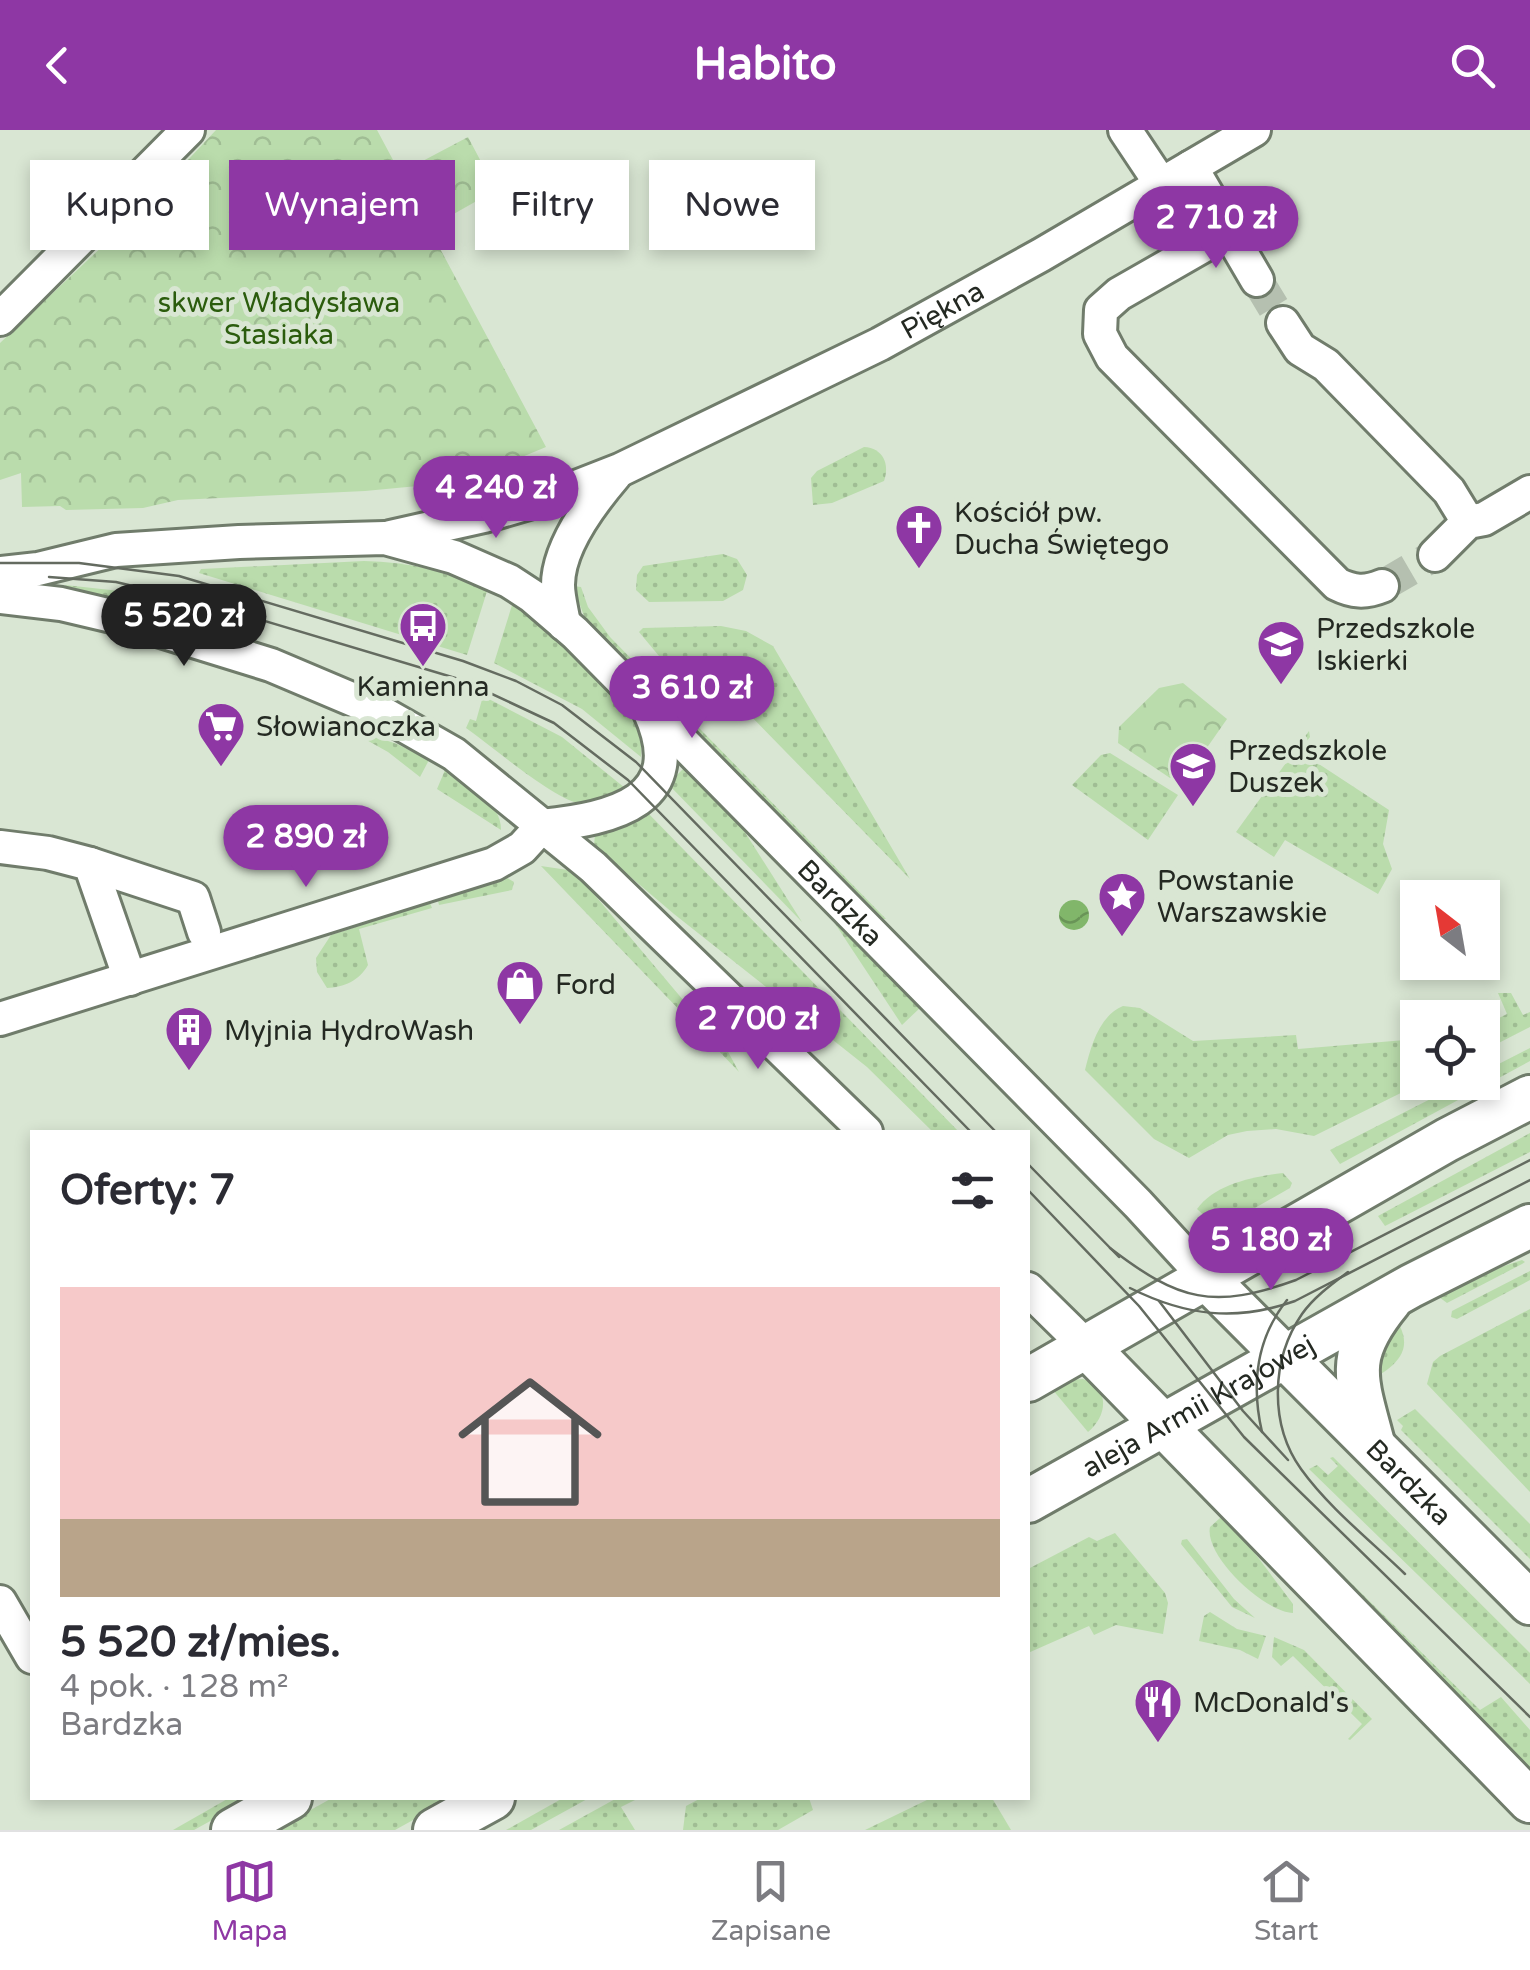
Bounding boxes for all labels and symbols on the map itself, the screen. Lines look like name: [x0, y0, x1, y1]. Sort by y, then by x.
pin: 2 710 zł: [1113, 186, 1319, 271]
street label: Piękna: [895, 274, 990, 347]
park label: skwer Władysława Stasiaka: [158, 286, 400, 352]
pin: 4 240 zł: [393, 456, 599, 541]
place label: Kościół pw. Ducha Świętego: [954, 496, 1169, 562]
church icon: Kościół pw. Ducha Świętego: [893, 502, 945, 570]
pin: 5 520 zł: [81, 584, 287, 669]
bus stop icon: Kamienna: [397, 600, 449, 668]
place label: Przedszkole Iskierki: [1316, 612, 1475, 678]
school or university icon: Przedszkole Iskierki: [1255, 618, 1307, 686]
pin: 3 610 zł: [589, 656, 795, 741]
place label: Kamienna: [357, 670, 489, 704]
supermarket icon: Słowianoczka: [195, 700, 247, 768]
place label: Słowianoczka: [256, 710, 436, 744]
place label: Przedszkole Duszek: [1228, 734, 1387, 800]
school or university icon: Przedszkole Duszek: [1167, 740, 1219, 808]
pin: 2 890 zł: [203, 805, 409, 890]
street label: Bardzka: [790, 853, 890, 954]
place label: Powstanie Warszawskie: [1157, 864, 1327, 930]
place icon: Powstanie Warszawskie: [1096, 870, 1148, 938]
north arrow: [1400, 880, 1500, 980]
shop icon: Ford: [494, 958, 546, 1026]
place label: Ford: [555, 968, 616, 1002]
pin: 2 700 zł: [655, 987, 861, 1072]
building icon: Myjnia HydroWash: [163, 1004, 215, 1072]
place label: Myjnia HydroWash: [224, 1014, 474, 1048]
pin: 5 180 zł: [1168, 1208, 1374, 1293]
street label: aleja Armii Krajowej: [1076, 1328, 1321, 1485]
street label: Bardzka: [1359, 1432, 1459, 1533]
restaurant icon: McDonald's: [1132, 1676, 1184, 1744]
place label: McDonald's: [1193, 1686, 1349, 1720]

